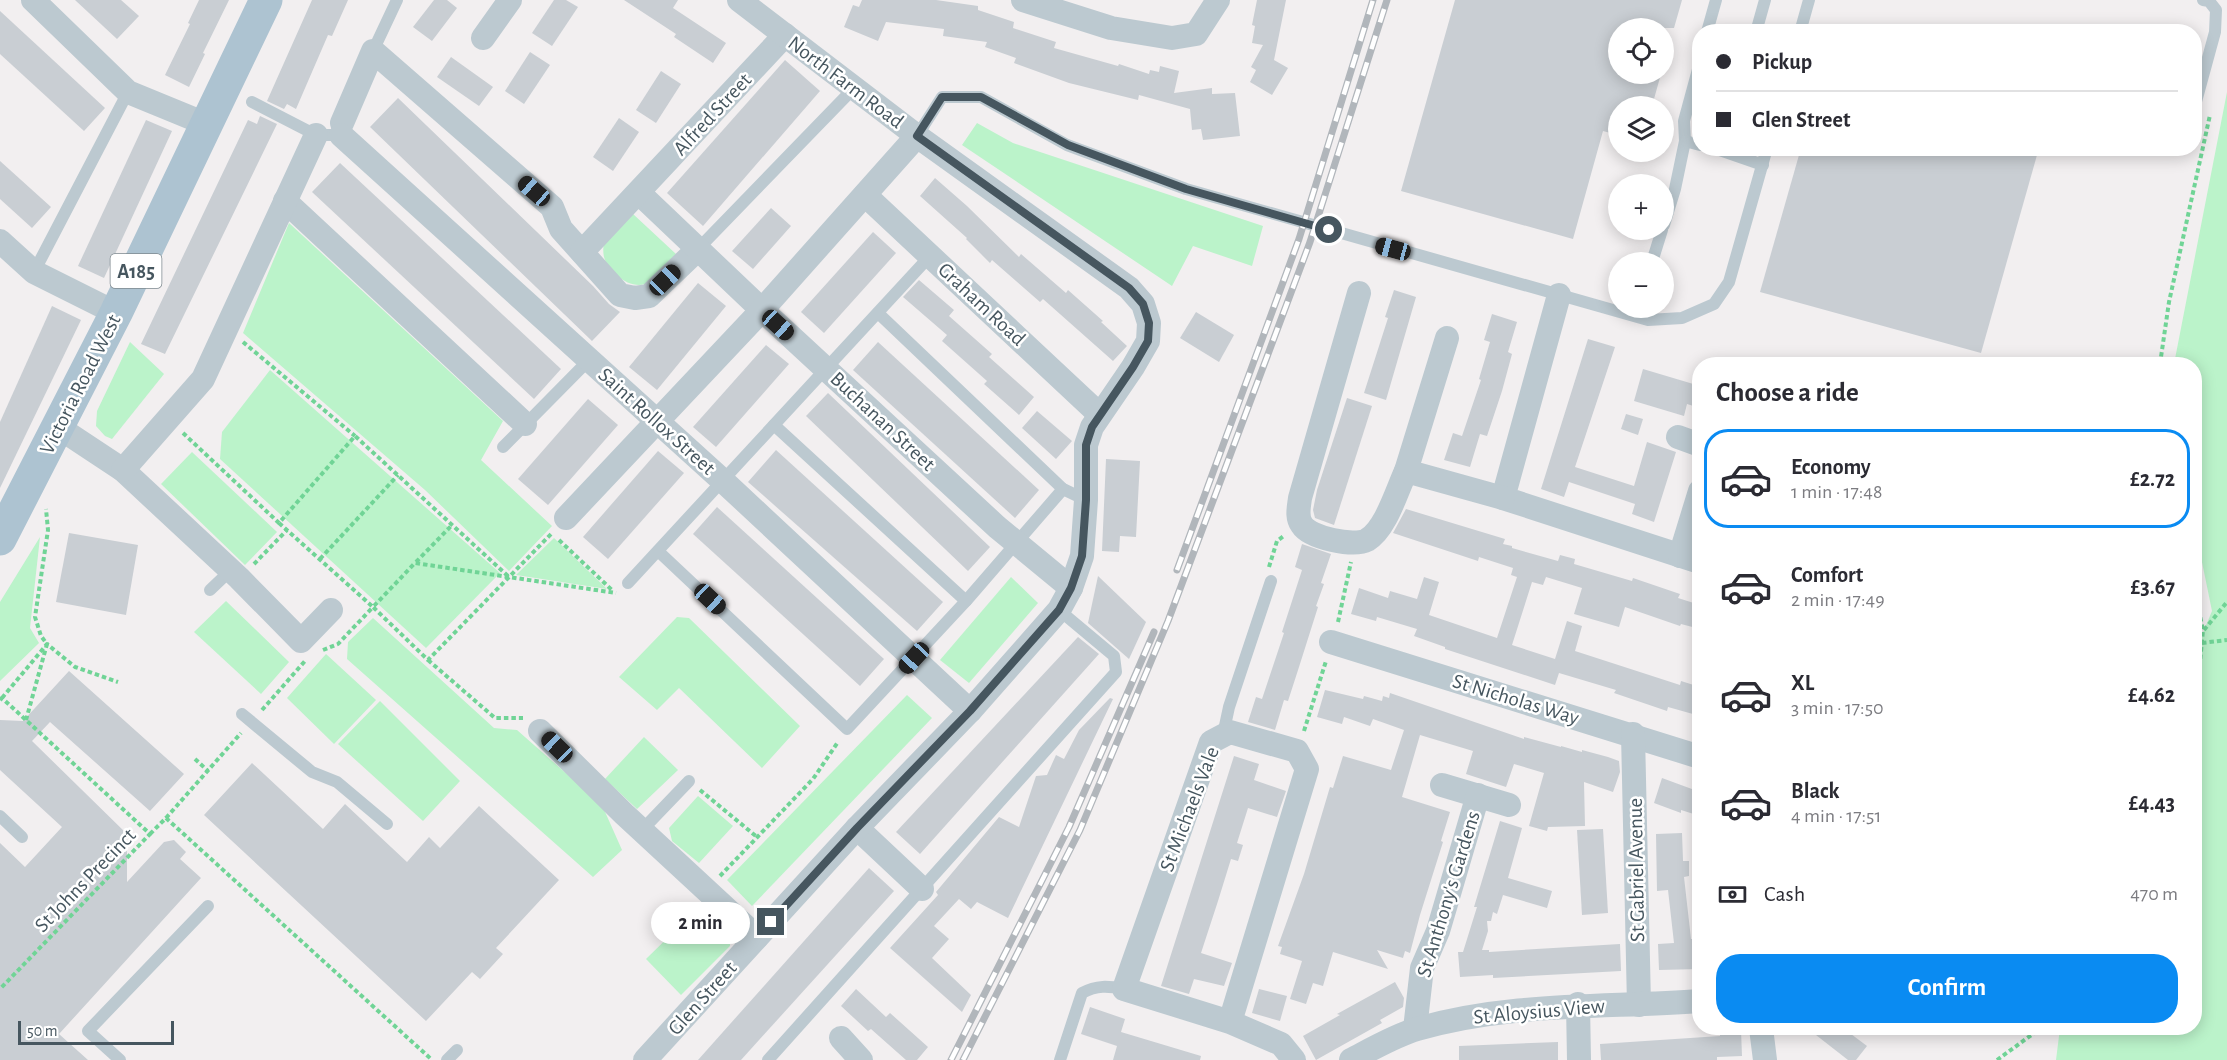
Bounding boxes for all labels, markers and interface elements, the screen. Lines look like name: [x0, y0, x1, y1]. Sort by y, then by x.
map controls: [1608, 18, 1674, 318]
button: locate: [1608, 18, 1674, 84]
street label: North Farm Road: [784, 32, 907, 133]
text: Pickup: [1752, 51, 1812, 73]
street label: Alfred Street: [669, 69, 756, 160]
button: layers: [1608, 96, 1674, 162]
text: Glen Street: [1752, 109, 1850, 131]
car: [515, 172, 553, 210]
button: +: [1608, 174, 1674, 240]
route start: [1315, 216, 1342, 243]
car: [1373, 236, 1413, 262]
button: −: [1608, 252, 1674, 318]
road number: A185: [110, 254, 162, 288]
street label: Graham Road: [934, 259, 1029, 350]
car: [646, 261, 684, 299]
car: [759, 306, 797, 344]
street label: Victoria Road West: [36, 311, 125, 457]
street label: Saint Rollox Street: [594, 364, 719, 479]
street label: Buchanan Street: [826, 368, 939, 475]
text: Choose a ride: [1716, 379, 1859, 406]
icon: car: [1719, 452, 1773, 506]
text: Economy: [1791, 456, 1871, 478]
text: £2.72: [2130, 468, 2175, 490]
text: 1 min · 17:48: [1791, 482, 1882, 502]
icon: car: [1719, 560, 1773, 614]
text: Comfort: [1791, 564, 1863, 586]
text: £3.67: [2131, 576, 2175, 598]
car: [691, 580, 729, 618]
text: 2 min · 17:49: [1791, 590, 1885, 610]
car: [895, 639, 933, 677]
icon: car: [1719, 668, 1773, 722]
street label: St Nicholas Way: [1450, 670, 1582, 729]
text: XL: [1791, 672, 1814, 694]
text: £4.62: [2128, 684, 2175, 706]
text: 3 min · 17:50: [1791, 698, 1884, 718]
car: [538, 728, 576, 766]
street label: St Michaels Vale: [1156, 744, 1223, 874]
icon: car: [1719, 776, 1773, 830]
text: Black: [1791, 780, 1839, 802]
text: £4.43: [2129, 792, 2175, 814]
street label: St Gabriel Avenue: [1625, 798, 1648, 942]
text: 4 min · 17:51: [1791, 806, 1881, 826]
street label: St Anthony's Gardens: [1413, 809, 1484, 980]
street label: St Johns Precinct: [31, 824, 140, 936]
icon: cash: [1716, 878, 1749, 911]
text: Cash: [1764, 883, 1805, 905]
text: 470 m: [2130, 884, 2178, 904]
callout: 2 min: [651, 901, 750, 943]
route end: [757, 908, 784, 935]
text: 2 min: [678, 913, 723, 933]
button: Confirm: [1716, 954, 2178, 1023]
street label: Glen Street: [664, 957, 741, 1039]
street label: St Aloysius View: [1472, 995, 1606, 1028]
scale bar: [18, 1018, 174, 1046]
text: 50 m: [27, 1023, 58, 1039]

